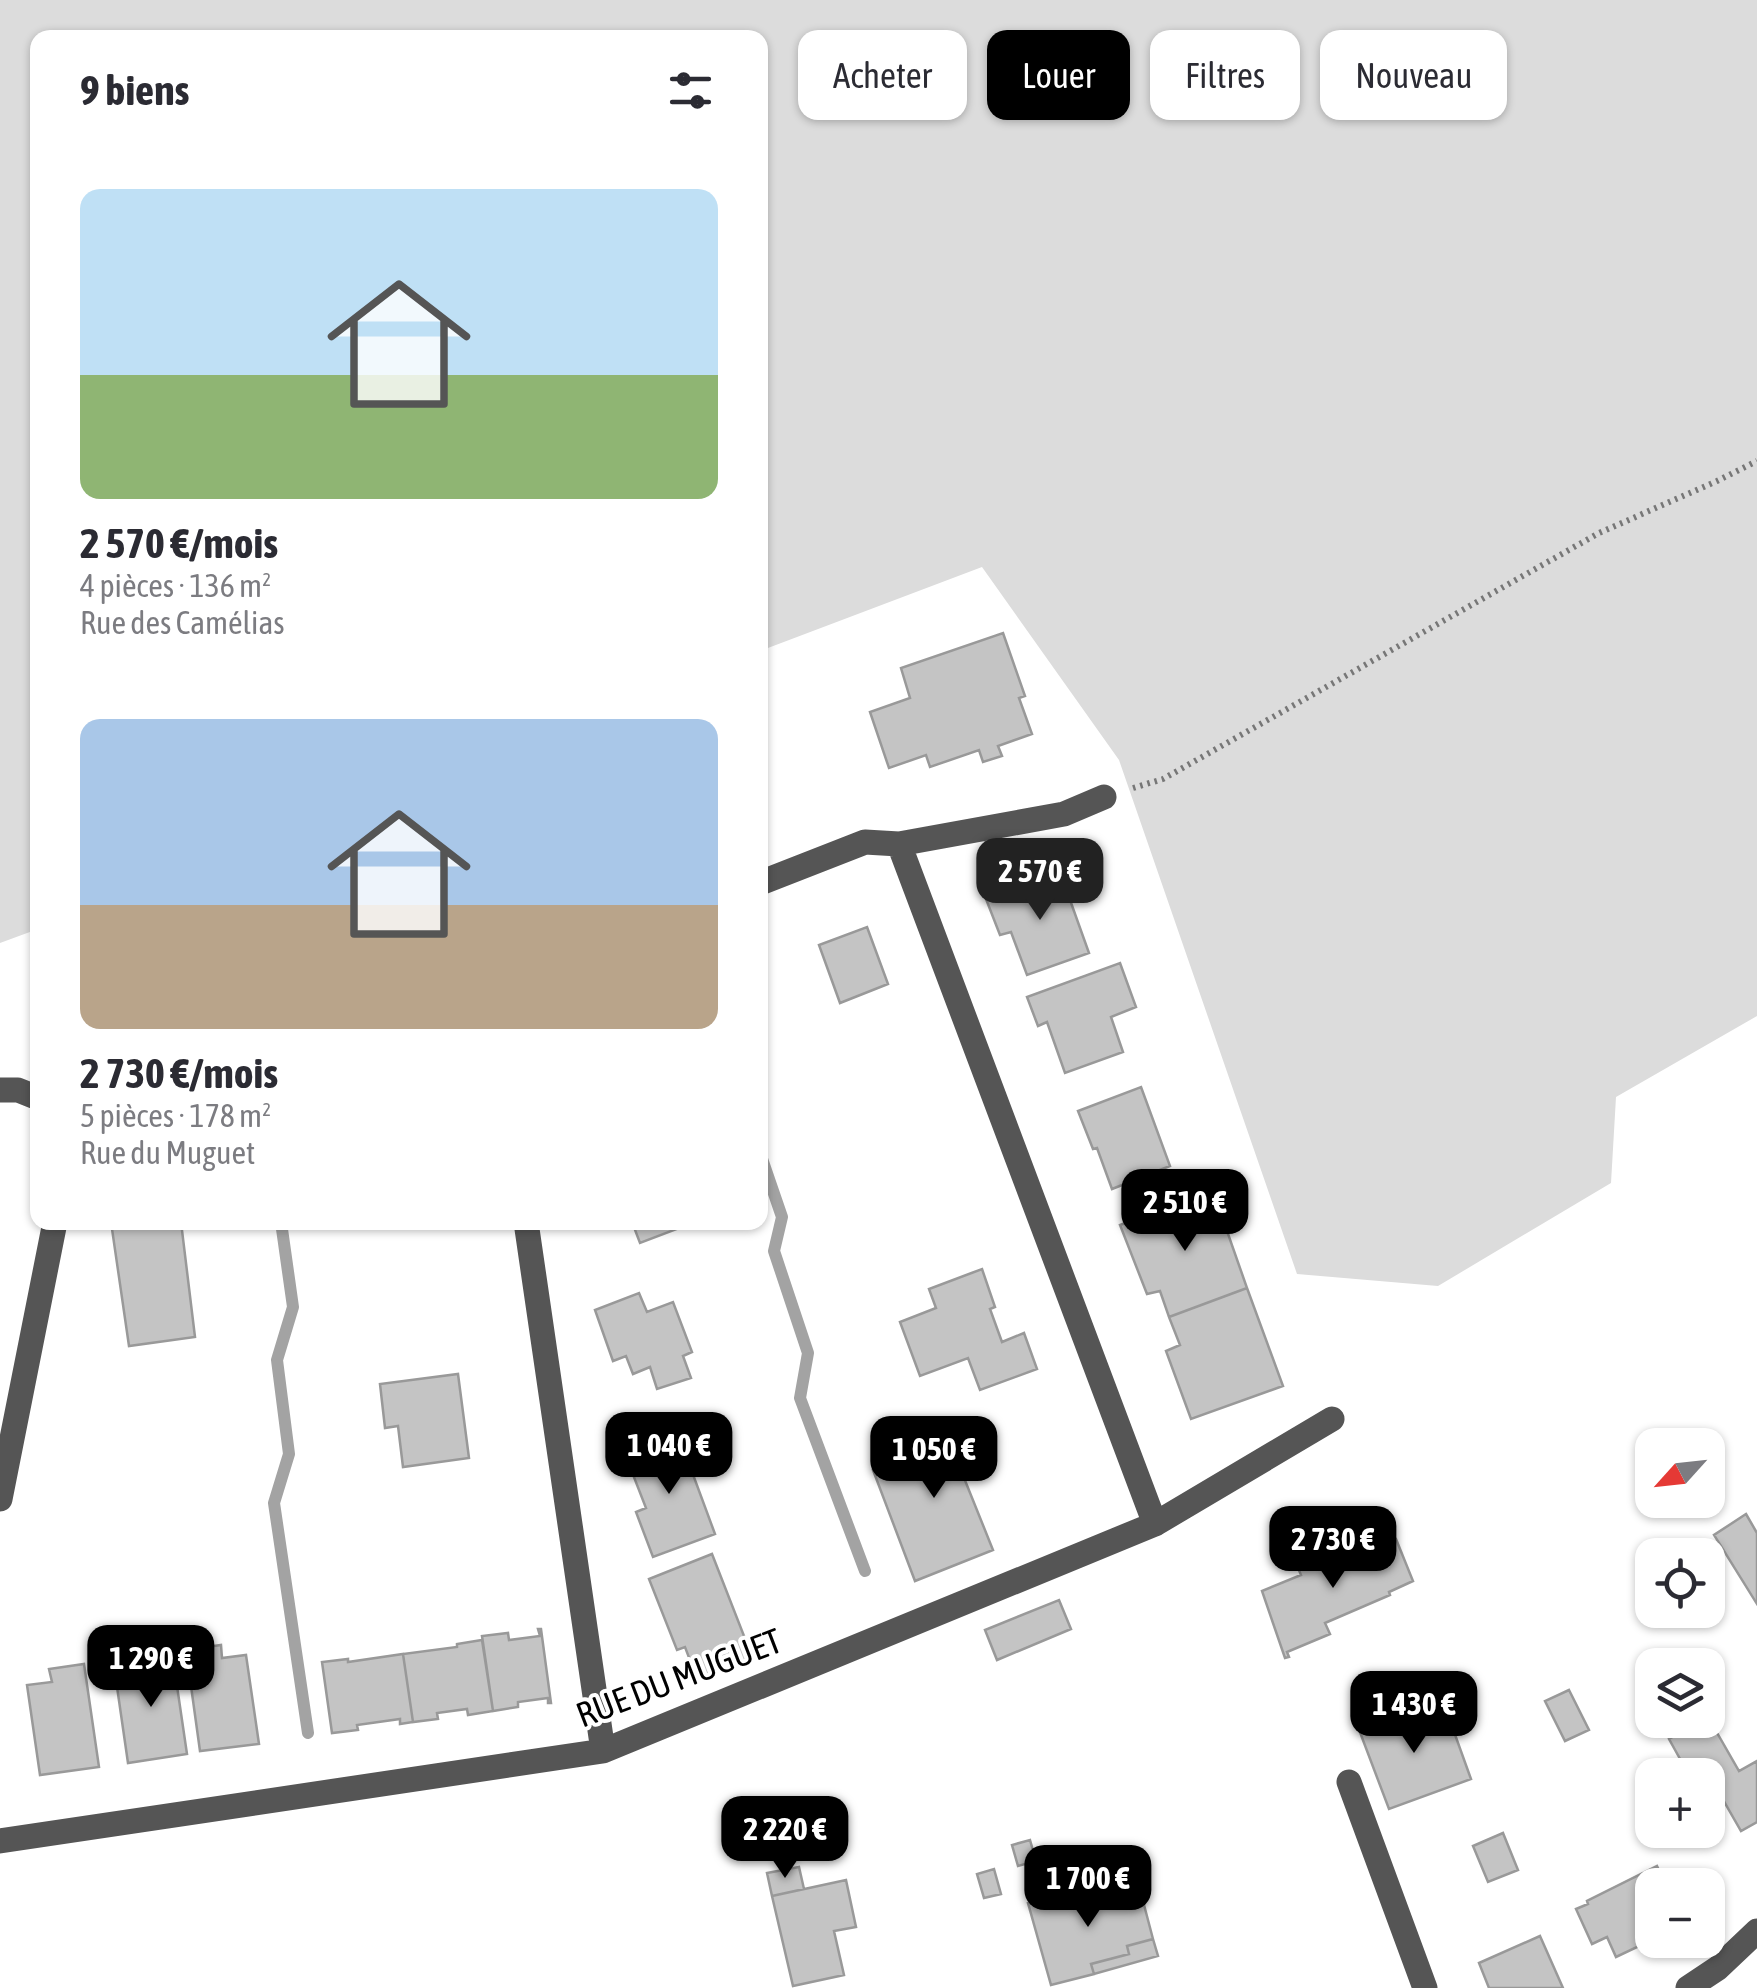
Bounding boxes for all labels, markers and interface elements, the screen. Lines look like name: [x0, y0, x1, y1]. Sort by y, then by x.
chip: Acheter: [798, 30, 967, 120]
chip: Louer: [987, 30, 1130, 120]
chip: Filtres: [1150, 30, 1300, 120]
chip: Nouveau: [1320, 30, 1507, 120]
icon: filters: [663, 63, 718, 118]
text: 9 biens: [80, 66, 189, 114]
icon: home: [309, 254, 489, 434]
text: 2 570 €/mois: [80, 519, 278, 567]
text: 4 pièces · 136 m²: [80, 567, 271, 604]
text: Rue des Camélias: [80, 604, 285, 641]
icon: home: [309, 784, 489, 964]
pin: 2 570 €: [948, 838, 1132, 923]
text: 2 570 €: [998, 852, 1082, 889]
text: 2 730 €/mois: [80, 1049, 278, 1097]
text: 5 pièces · 178 m²: [80, 1097, 271, 1134]
text: Rue du Muguet: [80, 1134, 255, 1171]
pin: 2 510 €: [1093, 1169, 1277, 1254]
text: 2 510 €: [1143, 1183, 1227, 1220]
pin: 1 040 €: [577, 1412, 761, 1497]
pin: 1 050 €: [842, 1416, 1026, 1501]
text: 1 040 €: [627, 1426, 711, 1463]
north arrow: [1635, 1428, 1725, 1518]
map controls: [1635, 1428, 1725, 1958]
text: 1 050 €: [892, 1430, 976, 1467]
pin: 2 730 €: [1241, 1506, 1425, 1591]
text: 2 730 €: [1291, 1520, 1375, 1557]
button: locate: [1635, 1538, 1725, 1628]
street label: RUE DU MUGUET: [570, 1620, 787, 1735]
pin: 1 290 €: [59, 1625, 243, 1710]
text: 1 290 €: [109, 1639, 193, 1676]
button: layers: [1635, 1648, 1725, 1738]
pin: 1 430 €: [1322, 1671, 1506, 1756]
text: 1 430 €: [1372, 1685, 1456, 1722]
button: +: [1635, 1758, 1725, 1848]
pin: 2 220 €: [693, 1796, 877, 1881]
text: 2 220 €: [743, 1810, 827, 1847]
pin: 1 700 €: [996, 1845, 1180, 1930]
text: 1 700 €: [1046, 1859, 1130, 1896]
button: −: [1635, 1868, 1725, 1958]

